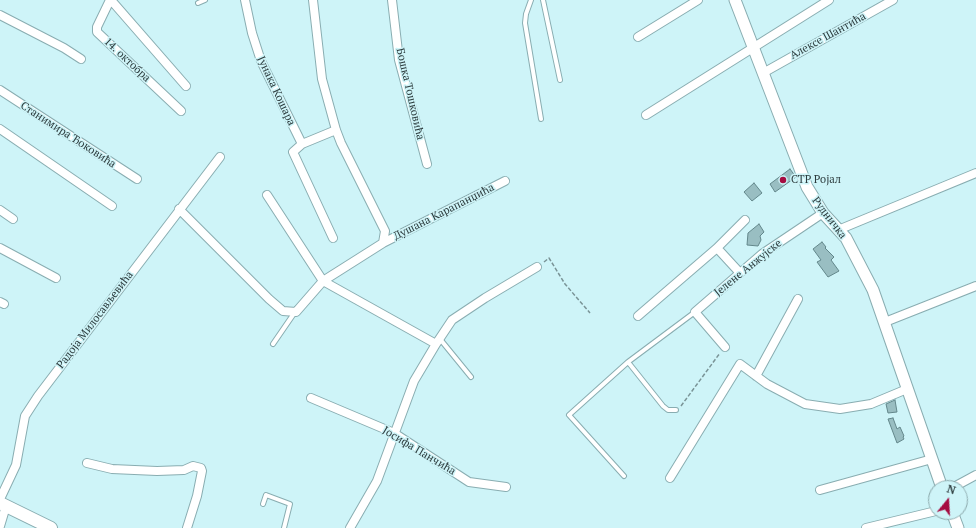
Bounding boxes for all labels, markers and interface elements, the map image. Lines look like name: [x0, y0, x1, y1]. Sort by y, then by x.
street label: Алексе Шантића: [788, 10, 868, 62]
street label: 14. октобра: [101, 35, 153, 85]
street label: Бошка Тошковића: [393, 47, 427, 141]
street label: Јунака Кошара: [254, 54, 298, 128]
street label: Станимира Ђоковића: [18, 99, 118, 171]
place label: СТР Ројал: [791, 173, 841, 187]
marker: СТР Ројал: [778, 175, 788, 185]
street label: Душана Карапанџића: [391, 181, 497, 243]
street label: Рудничка: [809, 194, 849, 242]
street label: Јелене Анжујске: [712, 237, 784, 299]
street label: Радоја Милосављевића: [54, 269, 136, 371]
street label: Јосифа Панчића: [380, 424, 458, 478]
north arrow: [928, 480, 968, 520]
text: N: [945, 482, 958, 497]

